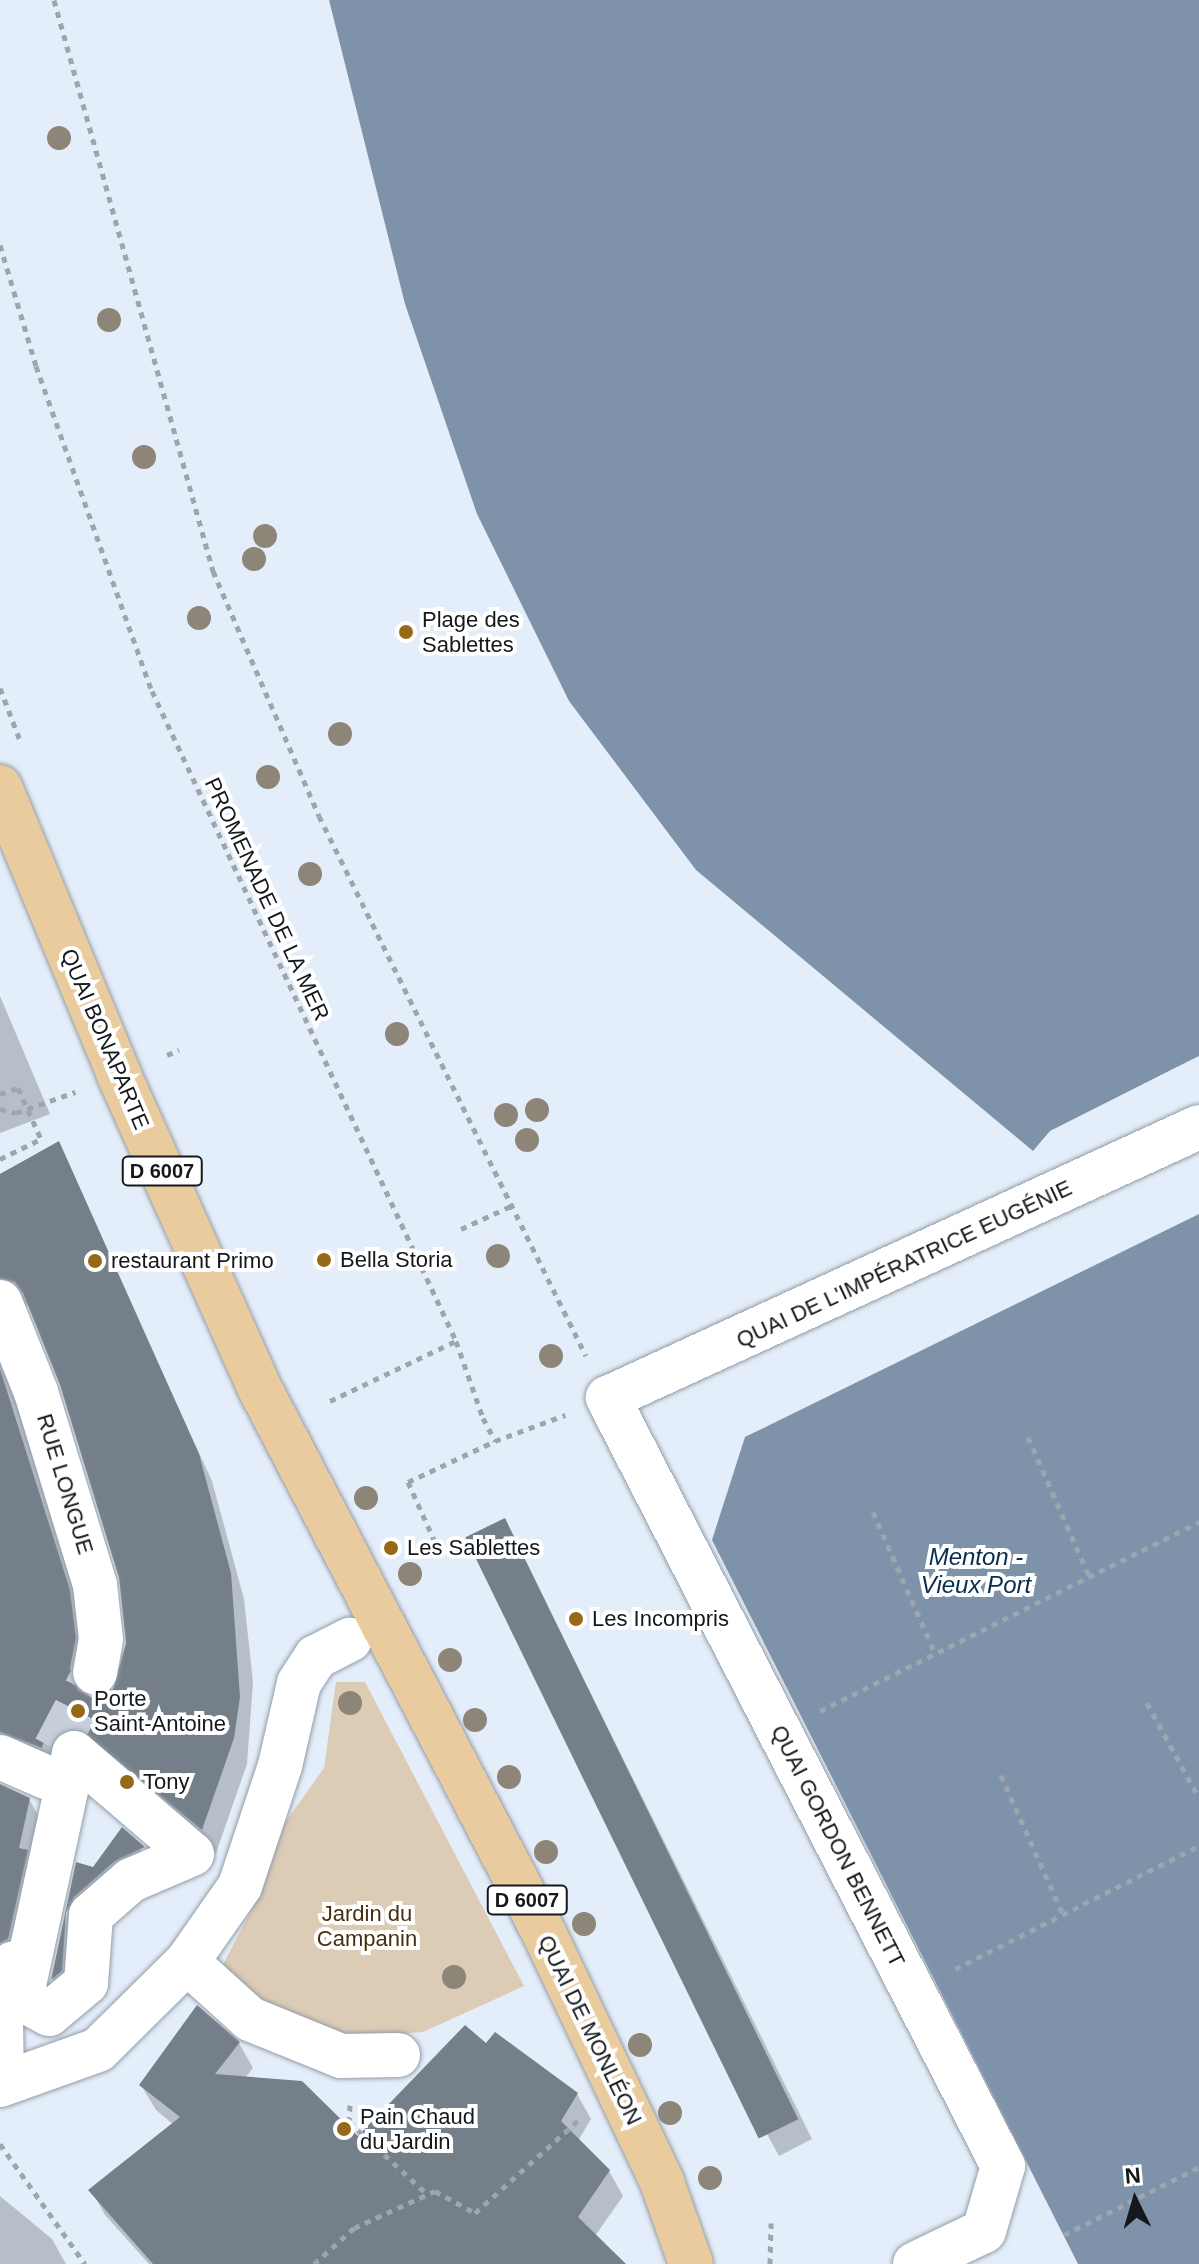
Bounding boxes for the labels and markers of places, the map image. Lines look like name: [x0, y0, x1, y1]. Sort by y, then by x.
place label: Plage des Sablettes: [422, 606, 520, 658]
marker: Plage des Sablettes: [397, 623, 415, 641]
place label: Bella Storia: [340, 1247, 453, 1273]
place label: restaurant Primo: [111, 1248, 274, 1274]
marker: Bella Storia: [315, 1251, 333, 1269]
marker: restaurant Primo: [86, 1252, 104, 1270]
place label: Les Sablettes: [407, 1535, 540, 1561]
marker: Les Sablettes: [382, 1539, 400, 1557]
place label: Les Incompris: [592, 1606, 729, 1632]
marker: Les Incompris: [567, 1610, 585, 1628]
place label: Porte Saint-Antoine: [94, 1685, 226, 1736]
marker: Porte Saint-Antoine: [69, 1702, 87, 1720]
place label: Tony: [143, 1769, 189, 1795]
marker: Tony: [118, 1773, 136, 1791]
place label: Pain Chaud du Jardin: [360, 2103, 475, 2154]
marker: Pain Chaud du Jardin: [335, 2120, 353, 2138]

